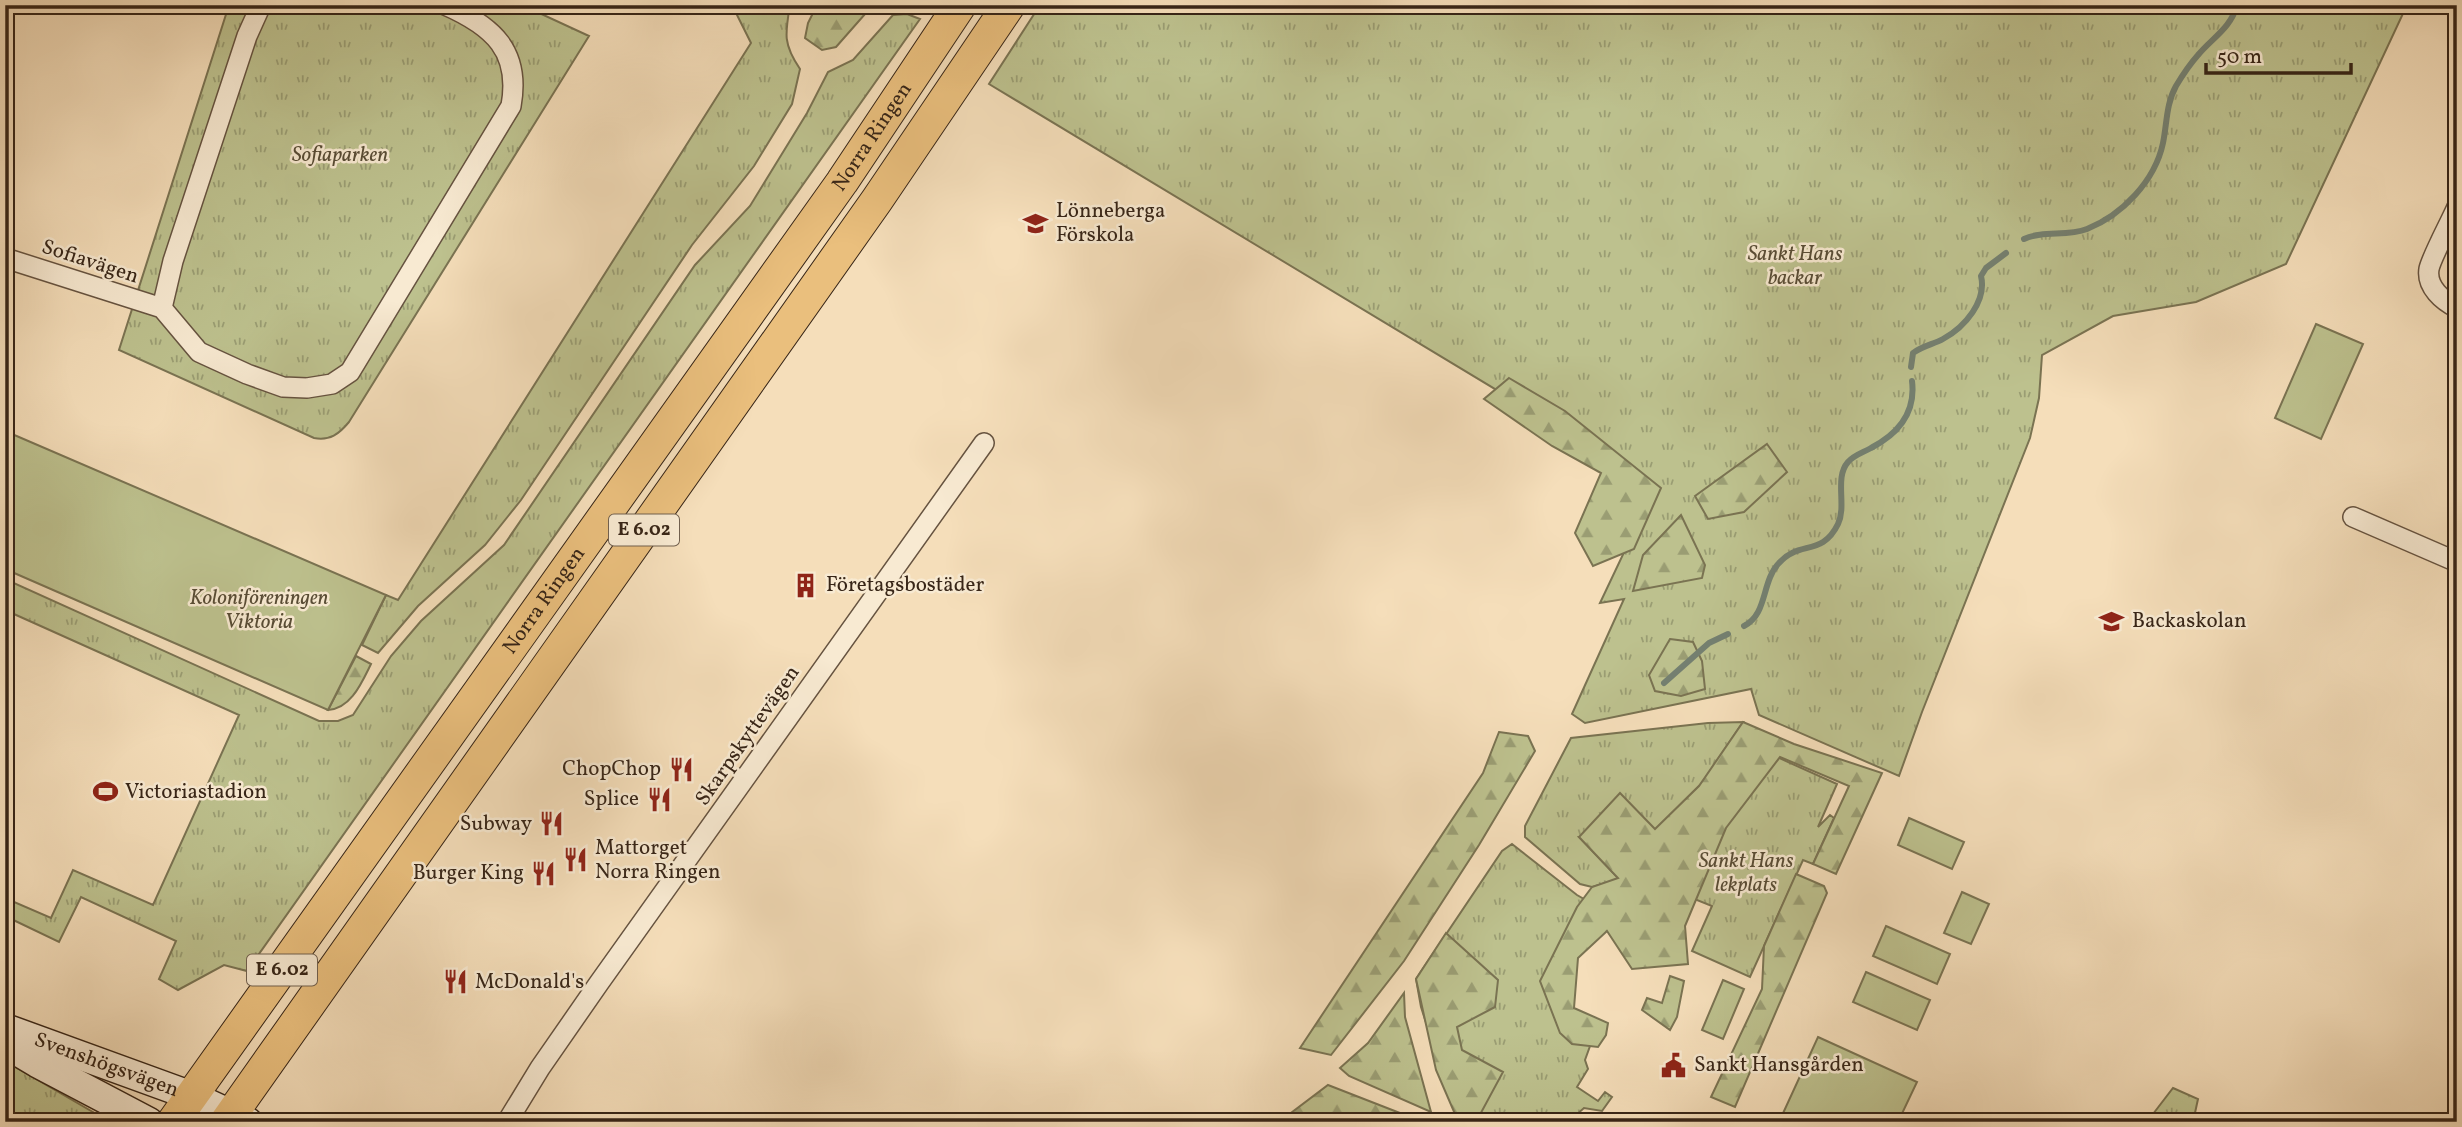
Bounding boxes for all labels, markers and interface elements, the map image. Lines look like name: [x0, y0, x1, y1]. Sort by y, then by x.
scale bar: [2206, 32, 2352, 76]
text: 50 m: [2217, 43, 2262, 72]
street label: Norra Ringen: [825, 77, 919, 197]
park label: Sofiaparken: [292, 141, 388, 170]
place label: Lönneberga Förskola: [1056, 197, 1165, 250]
school or university icon: Lönneberga Förskola: [1022, 209, 1050, 237]
street label: Sofiavägen: [38, 233, 142, 291]
park label: Sankt Hans backar: [1748, 240, 1843, 293]
road number: E 6.02: [609, 514, 679, 545]
street label: Norra Ringen: [496, 541, 592, 660]
building icon: Företagsbostäder: [792, 571, 820, 599]
place label: Företagsbostäder: [826, 571, 984, 600]
park label: Koloniföreningen Viktoria: [190, 584, 329, 637]
school or university icon: Backaskolan: [2098, 607, 2126, 635]
place label: Backaskolan: [2132, 607, 2247, 636]
street label: Skarpskyttevägen: [689, 660, 807, 812]
place label: ChopChop: [562, 755, 661, 784]
restaurant icon: ChopChop: [667, 755, 695, 783]
sports icon: Victoriastadion: [91, 778, 119, 806]
place label: Victoriastadion: [125, 778, 267, 807]
place label: Splice: [584, 785, 639, 814]
restaurant icon: Splice: [645, 785, 673, 813]
place label: Subway: [460, 810, 533, 839]
restaurant icon: Subway: [538, 810, 566, 838]
place label: Mattorget Norra Ringen: [595, 834, 720, 887]
restaurant icon: Mattorget Norra Ringen: [561, 846, 589, 874]
park label: Sankt Hans lekplats: [1699, 847, 1794, 900]
place label: Burger King: [413, 859, 524, 888]
restaurant icon: Burger King: [530, 859, 558, 887]
road number: E 6.02: [247, 954, 317, 986]
restaurant icon: McDonald's: [441, 968, 469, 996]
place label: McDonald's: [475, 968, 584, 997]
street label: Svenshögsvägen: [30, 1025, 183, 1104]
public building icon: Sankt Hansgården: [1660, 1051, 1688, 1079]
place label: Sankt Hansgården: [1694, 1051, 1864, 1080]

